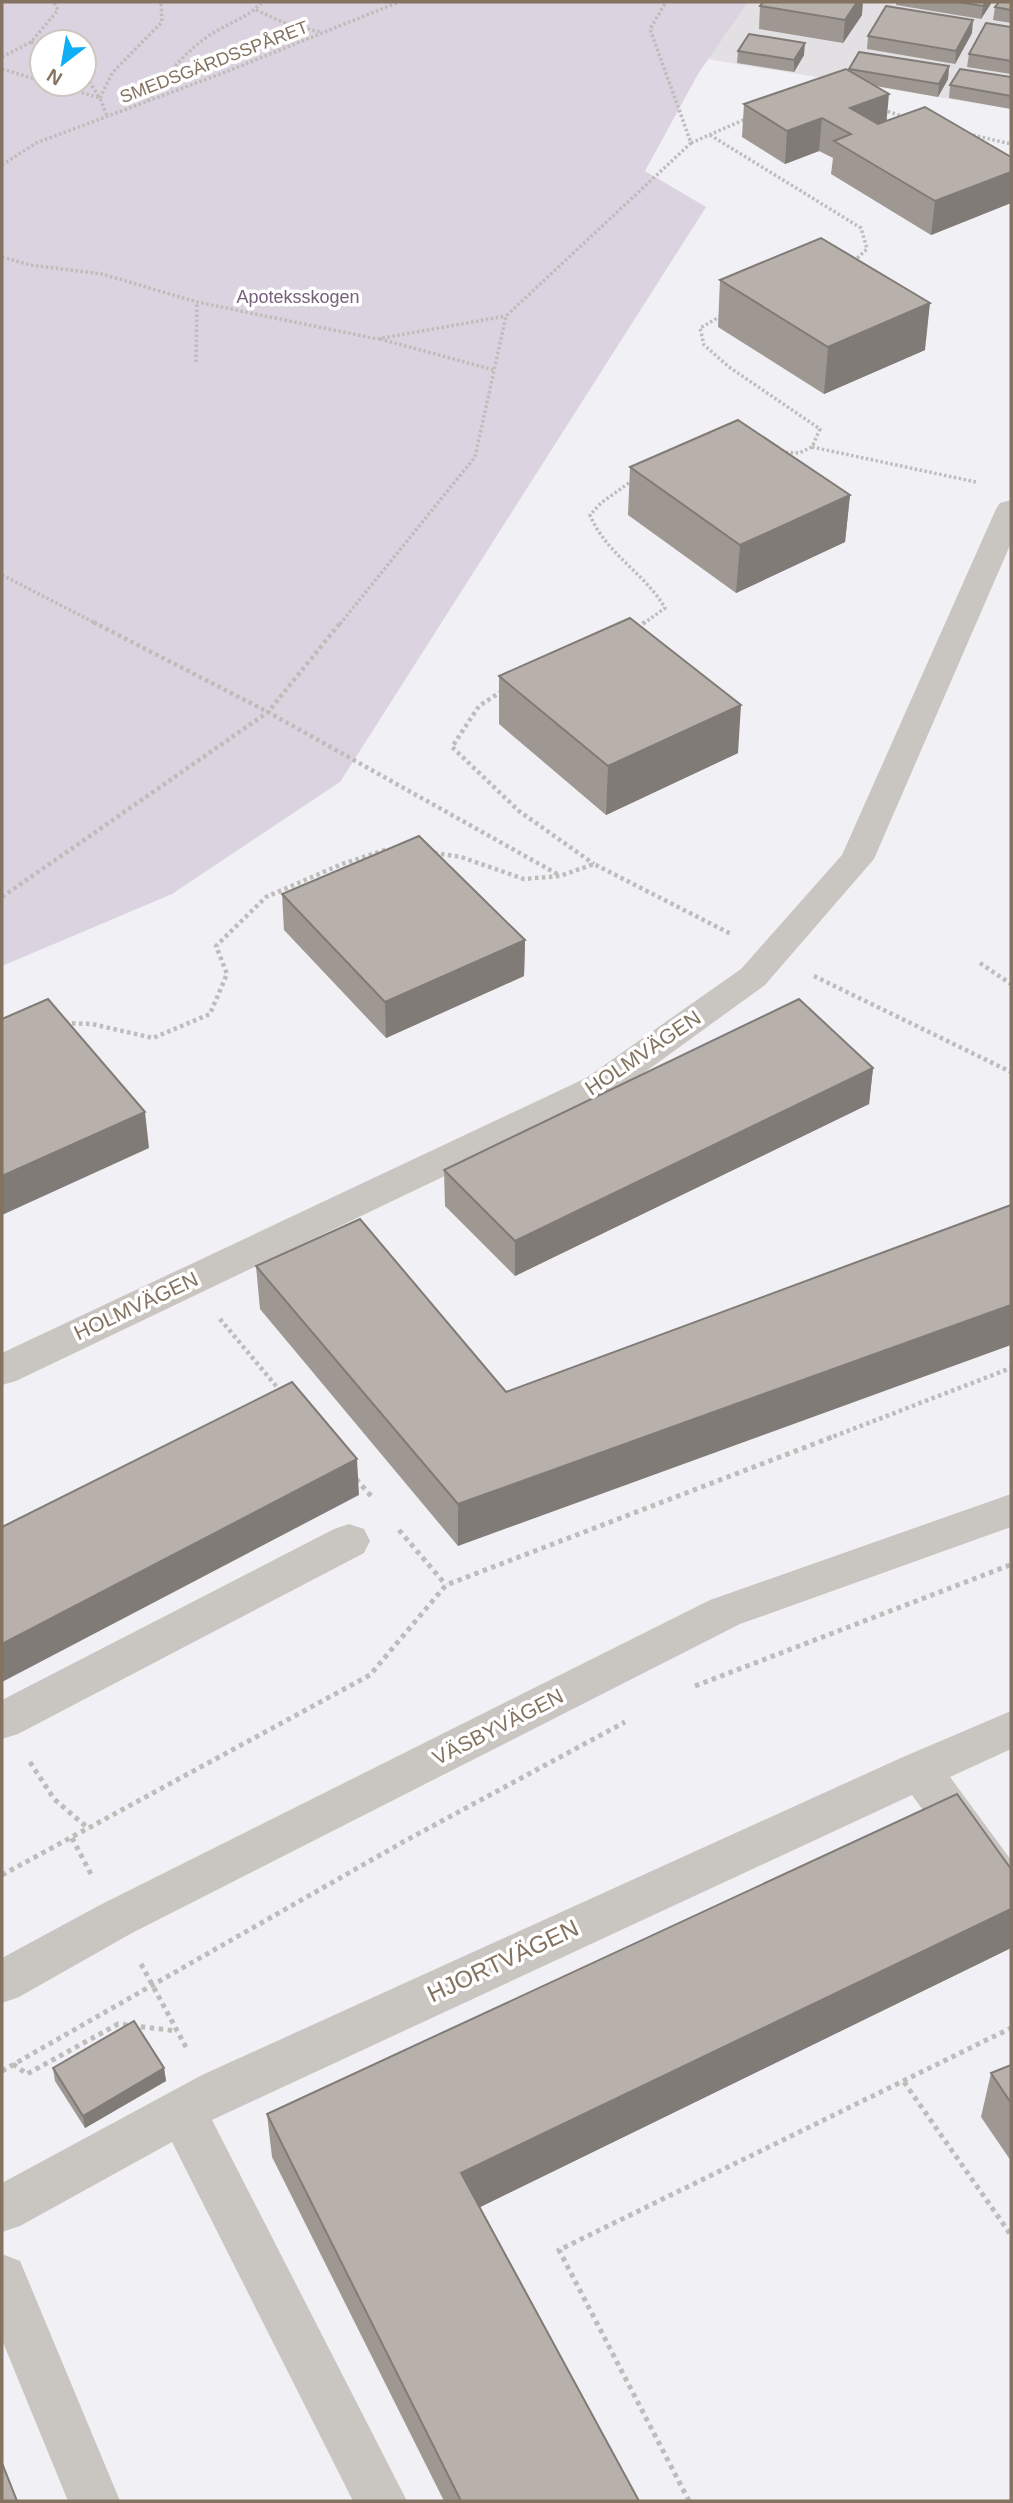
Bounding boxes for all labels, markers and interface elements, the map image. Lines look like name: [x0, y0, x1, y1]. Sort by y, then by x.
street label: SMEDSGÄRDSSPÅRET: [117, 17, 311, 107]
north arrow: [28, 28, 98, 98]
text: N: [43, 65, 66, 90]
park label: Apoteksskogen: [236, 287, 360, 307]
street label: HOLMVÄGEN: [581, 1006, 705, 1100]
street label: HOLMVÄGEN: [70, 1267, 201, 1344]
street label: VÄSBYVÄGEN: [429, 1684, 567, 1769]
street label: HJORTVÄGEN: [423, 1914, 583, 2007]

